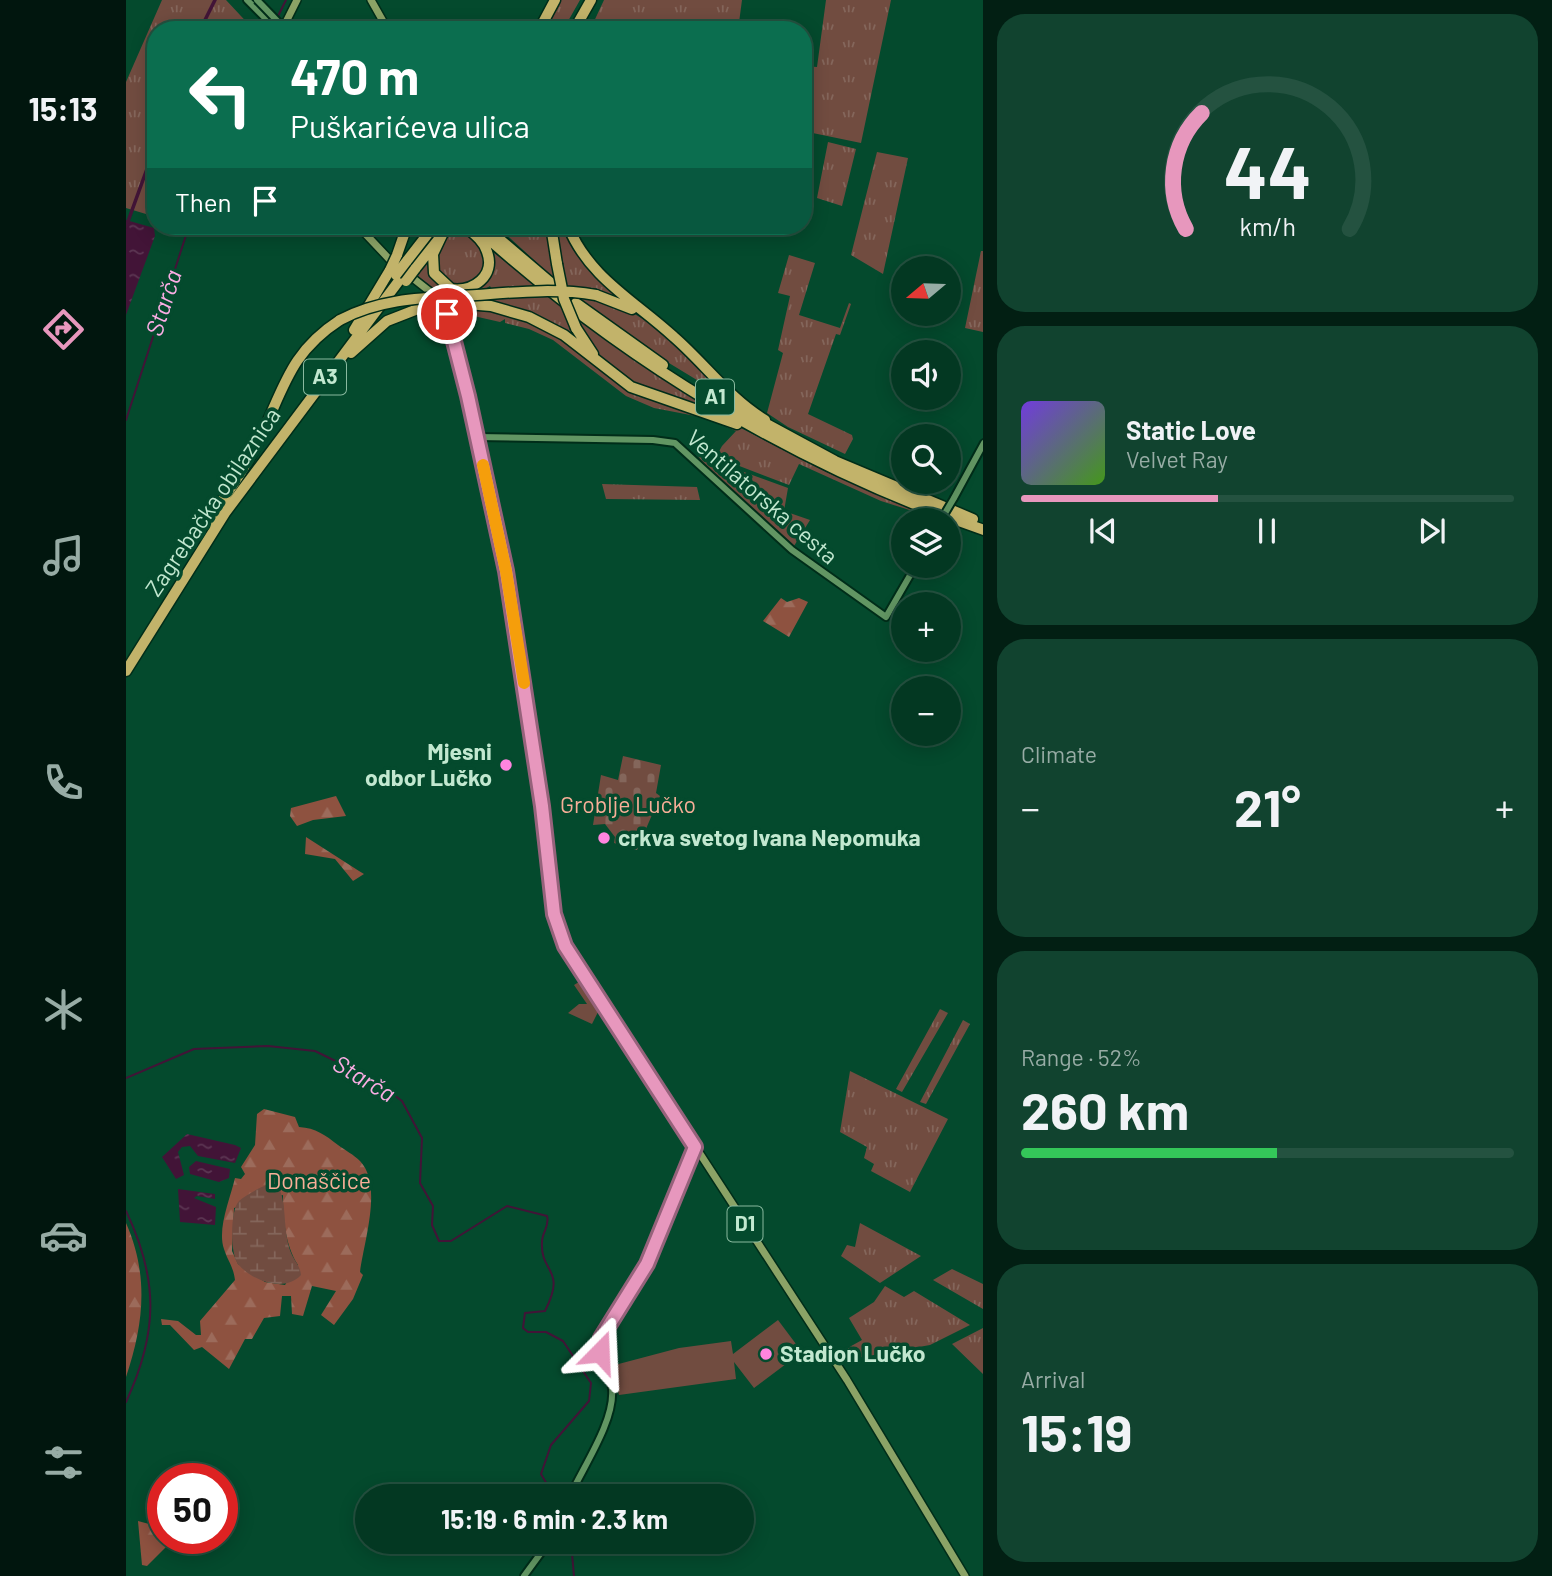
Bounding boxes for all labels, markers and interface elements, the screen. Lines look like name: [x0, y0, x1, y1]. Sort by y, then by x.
text: 470 m: [290, 46, 419, 105]
icon: left: [175, 49, 266, 140]
text: 15:13: [29, 89, 97, 127]
text: Puškarićeva ulica: [290, 106, 530, 144]
text: 44: [1223, 127, 1312, 215]
icon: arrive: [246, 182, 284, 220]
text: Then: [175, 186, 232, 217]
text: km/h: [1239, 211, 1296, 241]
north arrow: [891, 256, 961, 326]
map controls: [891, 256, 961, 746]
water label: Starča: [138, 266, 187, 339]
pin: [417, 284, 477, 344]
icon: arrive: [428, 295, 466, 333]
icon: directions: [39, 305, 88, 354]
button: sound: [891, 340, 961, 410]
road number: A3: [304, 360, 346, 394]
road number: A1: [696, 380, 734, 414]
street label: Zagrebačka obilaznica: [139, 402, 286, 601]
text: Static Love: [1126, 414, 1256, 445]
street label: Ventilatorska cesta: [681, 423, 844, 569]
button: search: [891, 424, 961, 494]
text: Velvet Ray: [1126, 445, 1228, 473]
button: layers: [891, 508, 961, 578]
icon: previous: [1084, 512, 1122, 550]
icon: pause: [1248, 512, 1286, 550]
icon: next: [1413, 512, 1451, 550]
icon: music: [39, 531, 88, 580]
button: +: [891, 592, 961, 662]
button: −: [891, 676, 961, 746]
place label: Mjesni odbor Lučko: [365, 737, 492, 791]
text: Climate: [1021, 740, 1097, 768]
marker: Mjesni odbor Lučko: [498, 757, 514, 773]
icon: phone: [39, 758, 88, 807]
text: 21°: [1234, 775, 1301, 837]
text: −: [1021, 784, 1040, 830]
text: +: [1495, 784, 1514, 830]
park label: Groblje Lučko: [560, 790, 696, 818]
place label: crkva svetog Ivana Nepomuka: [618, 823, 921, 851]
marker: crkva svetog Ivana Nepomuka: [596, 830, 612, 846]
icon: climate: [39, 985, 88, 1034]
text: Range · 52%: [1021, 1043, 1141, 1071]
water label: Starča: [328, 1048, 401, 1108]
text: 260 km: [1021, 1078, 1189, 1140]
park label: Donaščice: [267, 1166, 371, 1194]
road number: D1: [728, 1206, 762, 1242]
icon: car: [39, 1211, 88, 1260]
position arrow: [563, 1315, 637, 1389]
place label: Stadion Lučko: [780, 1339, 926, 1367]
marker: Stadion Lučko: [758, 1346, 774, 1362]
text: Arrival: [1021, 1365, 1085, 1393]
text: 15:19: [1021, 1400, 1132, 1462]
icon: filters: [39, 1438, 88, 1487]
speed limit sign: 50: [147, 1463, 238, 1554]
text: 15:19 · 6 min · 2.3 km: [441, 1503, 668, 1534]

